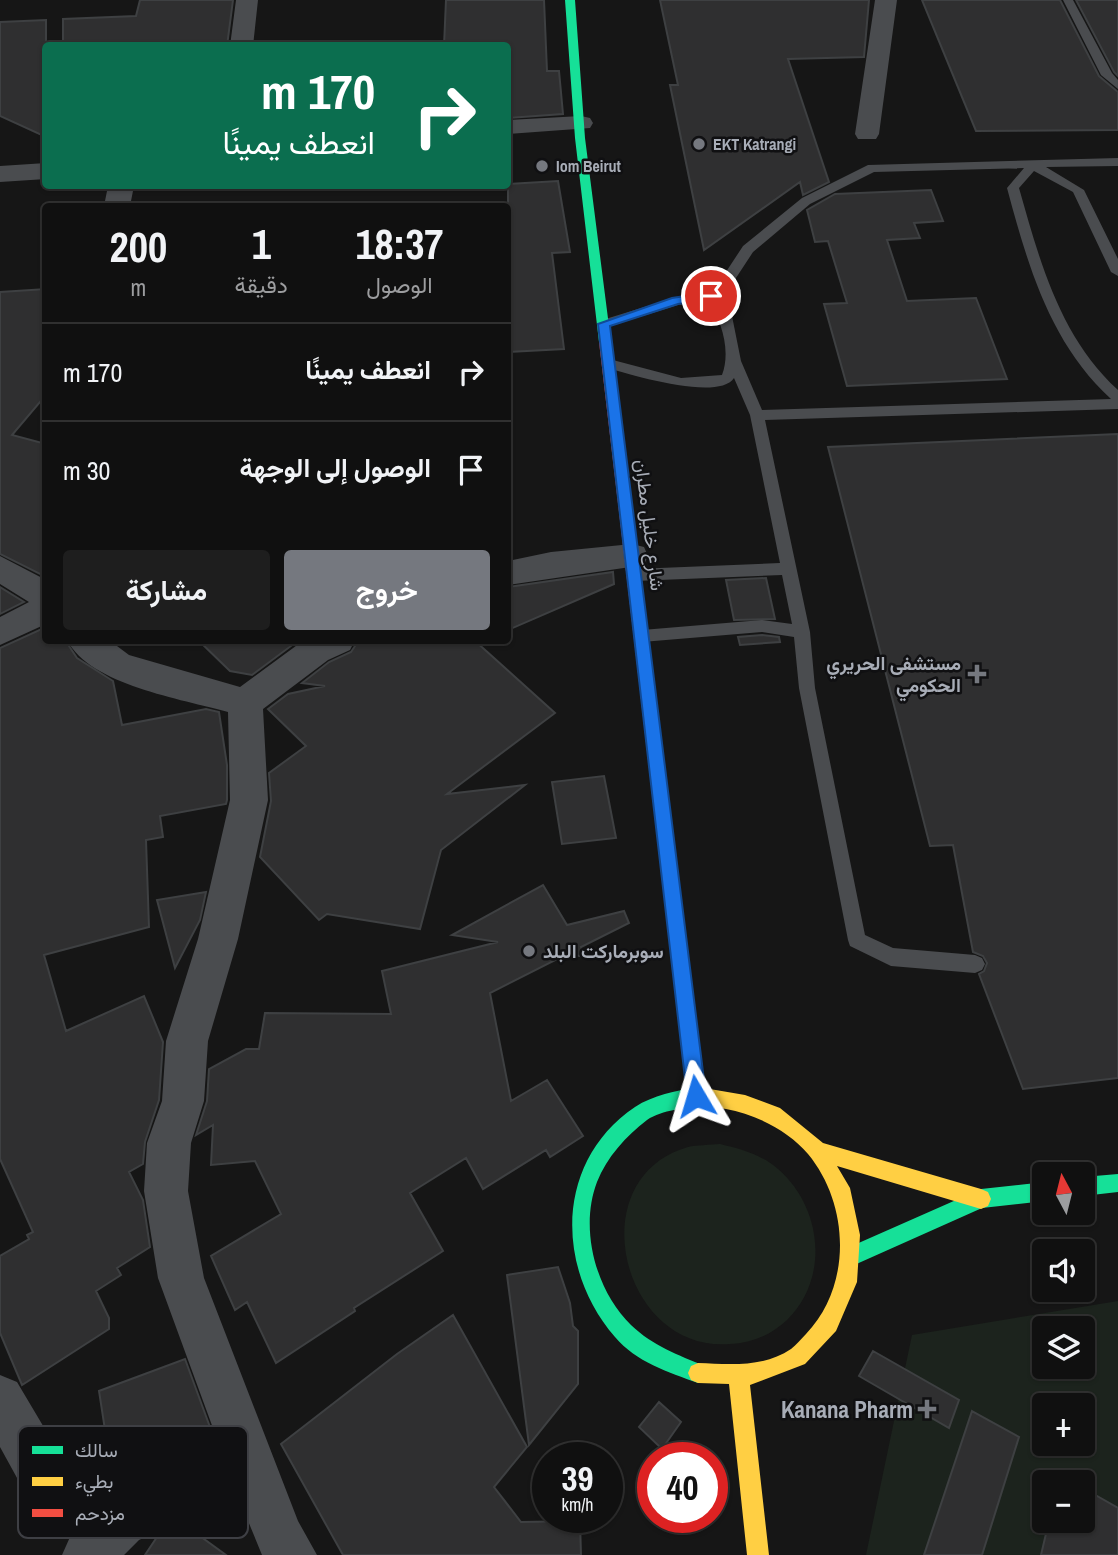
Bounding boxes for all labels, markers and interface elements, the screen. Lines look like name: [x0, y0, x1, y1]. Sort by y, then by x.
text: 170 m: [261, 58, 375, 124]
icon: right: [399, 70, 490, 161]
text: انعطف يمينًا: [222, 121, 375, 164]
place label: EKT Katrangi: [713, 133, 796, 155]
marker: EKT Katrangi: [691, 136, 707, 152]
place label: Iom Beirut: [556, 155, 622, 177]
marker: Iom Beirut: [534, 158, 550, 174]
text: 1: [252, 216, 271, 272]
text: 18:37: [355, 216, 443, 272]
text: 200: [110, 219, 167, 275]
pin: [681, 266, 741, 326]
text: دقيقة: [235, 269, 288, 300]
text: الوصول: [366, 269, 433, 300]
text: m: [130, 272, 146, 303]
icon: arrive: [692, 277, 730, 315]
text: انعطف يمينًا: [305, 352, 431, 387]
icon: right: [452, 353, 490, 391]
text: 170 m: [63, 355, 122, 390]
text: الوصول إلى الوجهة: [239, 450, 431, 485]
icon: arrive: [452, 451, 490, 489]
text: 30 m: [63, 453, 110, 488]
street label: شارع خليل مطران: [629, 458, 671, 592]
button: مشاركة: [63, 550, 270, 630]
button: خروج: [284, 550, 490, 630]
place label: مستشفى الحريري الحكومي: [826, 650, 961, 702]
marker: مستشفى الحريري الحكومي: [967, 664, 987, 684]
place label: سوبرماركت البلد: [543, 938, 664, 964]
marker: سوبرماركت البلد: [521, 943, 537, 959]
position arrow: [659, 1059, 733, 1133]
north arrow: [1032, 1162, 1096, 1225]
map controls: [1032, 1162, 1095, 1533]
button: sound: [1032, 1239, 1095, 1302]
button: layers: [1032, 1316, 1095, 1379]
button: +: [1032, 1393, 1095, 1456]
place label: Kanana Pharm: [781, 1394, 913, 1425]
marker: Kanana Pharm: [919, 1401, 935, 1417]
legend: [18, 1426, 248, 1538]
text: سالك: [75, 1437, 118, 1463]
speed limit sign: 40: [637, 1442, 728, 1533]
text: 39: [562, 1455, 593, 1502]
text: بطيء: [75, 1468, 113, 1497]
button: −: [1032, 1470, 1095, 1533]
text: km/h: [562, 1492, 594, 1517]
text: مزدحم: [75, 1500, 125, 1526]

